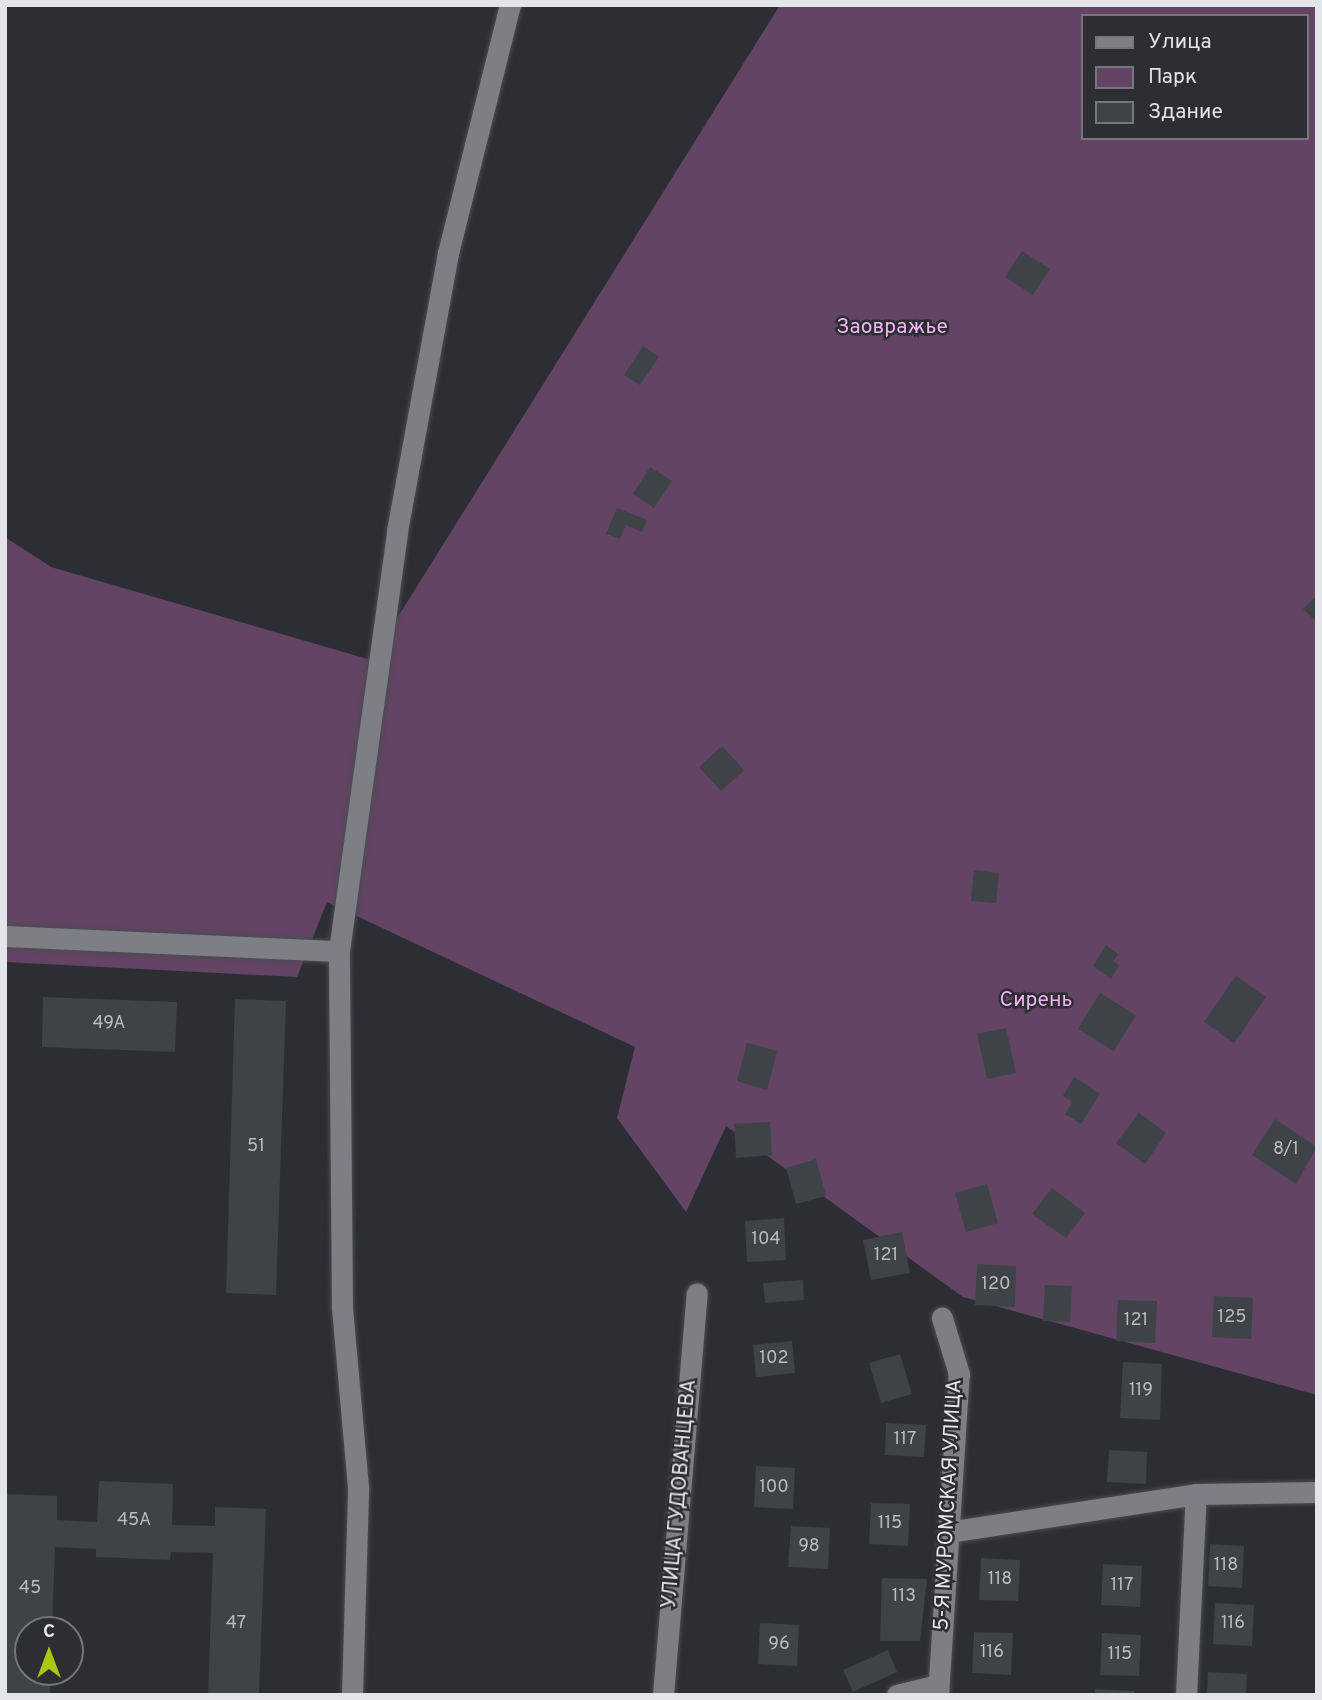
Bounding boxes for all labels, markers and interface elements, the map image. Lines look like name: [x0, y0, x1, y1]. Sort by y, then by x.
legend: [1080, 14, 1308, 140]
text: Улица: [1148, 29, 1212, 56]
text: Парк: [1148, 64, 1197, 91]
text: Здание: [1148, 99, 1223, 126]
park label: Заовражье: [836, 315, 948, 341]
park label: Сирень: [1000, 988, 1072, 1014]
house number: 49А: [92, 1013, 126, 1035]
house number: 51: [247, 1136, 265, 1158]
house number: 8/1: [1273, 1139, 1299, 1161]
house number: 104: [751, 1229, 781, 1251]
house number: 121: [874, 1245, 898, 1267]
house number: 120: [981, 1274, 1011, 1296]
house number: 125: [1218, 1307, 1246, 1329]
house number: 121: [1124, 1310, 1148, 1332]
house number: 102: [759, 1348, 789, 1370]
street label: УЛИЦА ГУДОВАНЦЕВА: [657, 1378, 703, 1610]
street label: 5-Я МУРОМСКАЯ УЛИЦА: [930, 1379, 968, 1631]
house number: 119: [1129, 1380, 1153, 1402]
house number: 117: [894, 1429, 916, 1451]
house number: 100: [759, 1477, 789, 1499]
house number: 45А: [117, 1510, 151, 1532]
house number: 115: [878, 1513, 902, 1535]
house number: 98: [798, 1536, 820, 1558]
house number: 118: [1214, 1555, 1238, 1577]
house number: 118: [988, 1569, 1012, 1591]
house number: 117: [1111, 1575, 1133, 1597]
house number: 45: [19, 1578, 41, 1600]
house number: 113: [892, 1586, 916, 1608]
house number: 47: [226, 1613, 246, 1635]
house number: 116: [1221, 1613, 1245, 1635]
north arrow: [14, 1616, 84, 1686]
text: С: [43, 1620, 55, 1644]
house number: 96: [768, 1634, 790, 1656]
house number: 116: [980, 1642, 1004, 1664]
house number: 115: [1108, 1644, 1132, 1666]

